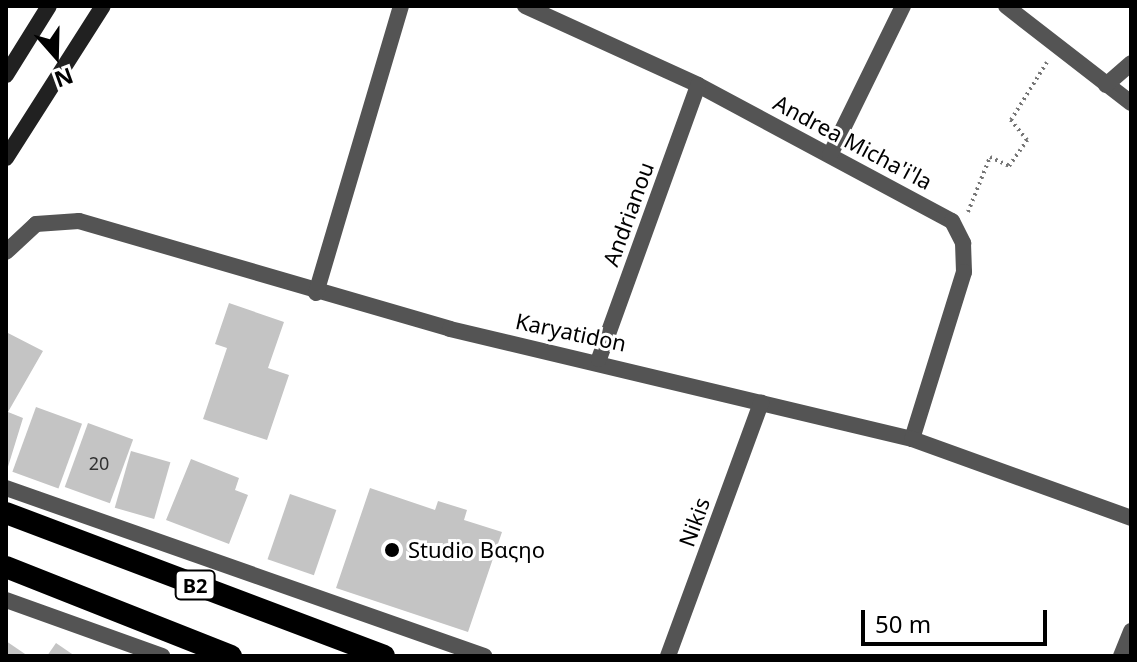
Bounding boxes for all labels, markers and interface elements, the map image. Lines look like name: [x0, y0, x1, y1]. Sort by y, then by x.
north arrow: [16, 16, 96, 96]
text: N: [51, 61, 78, 96]
street label: Andrea Micha'i'la: [769, 89, 937, 195]
street label: Andrianou: [597, 158, 659, 270]
street label: Karyatidon: [513, 307, 629, 357]
house number: 20: [89, 452, 109, 474]
street label: Nikis: [673, 494, 715, 550]
place label: Studio Βαςηο: [408, 537, 545, 563]
marker: Studio Βαςηο: [383, 541, 401, 559]
road number: B2: [173, 569, 217, 601]
scale bar: [865, 594, 1051, 644]
text: 50 m: [875, 607, 931, 640]

